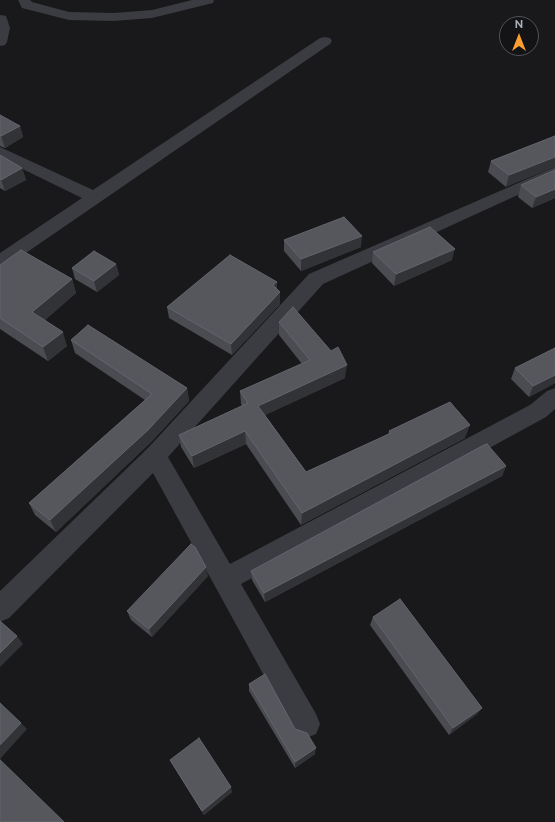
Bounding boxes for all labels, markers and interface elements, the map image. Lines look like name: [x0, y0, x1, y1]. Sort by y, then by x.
north arrow: [499, 16, 539, 56]
text: N: [515, 18, 523, 31]

